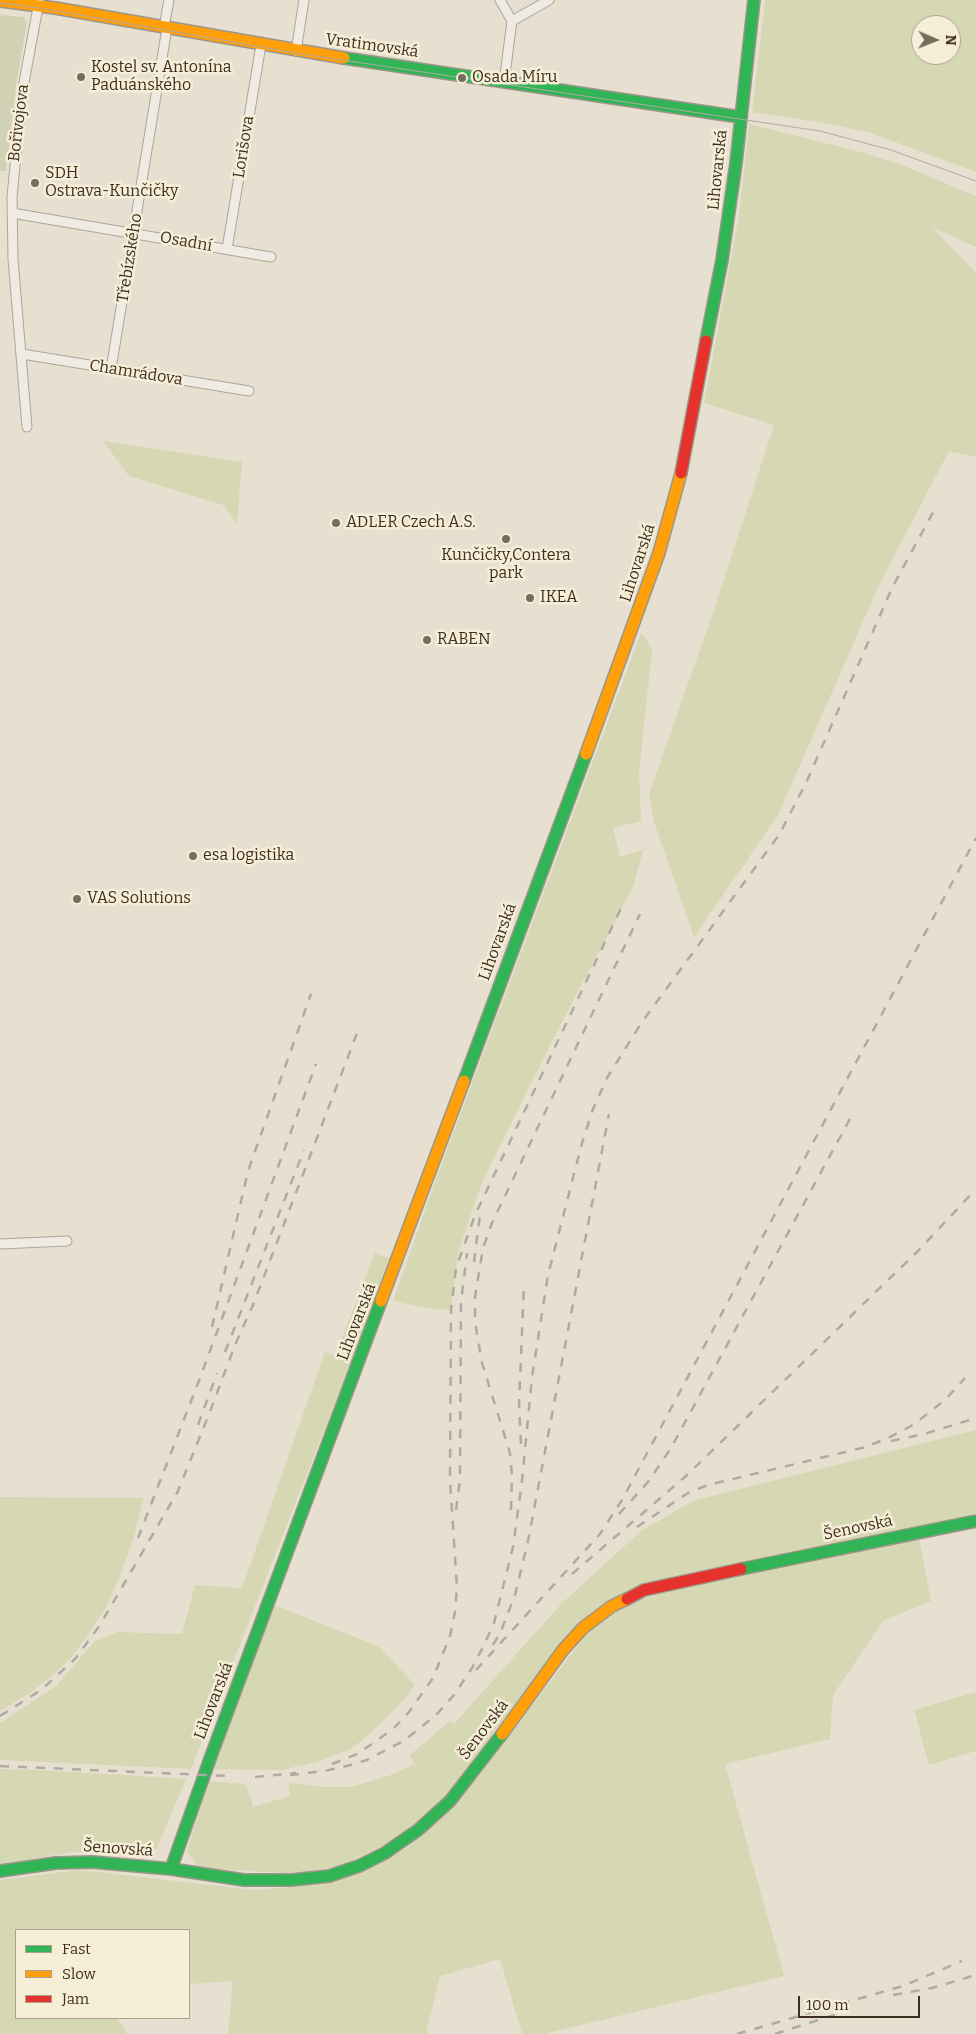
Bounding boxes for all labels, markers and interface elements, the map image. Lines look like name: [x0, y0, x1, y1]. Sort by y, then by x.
north arrow: [911, 15, 961, 65]
street label: Vratimovská: [324, 30, 420, 62]
text: N: [942, 35, 959, 46]
place label: Kostel sv. Antonína Paduánského: [91, 58, 232, 96]
place label: Osada Míru: [472, 68, 557, 88]
marker: Kostel sv. Antonína Paduánského: [75, 71, 87, 83]
marker: Osada Míru: [456, 72, 468, 84]
street label: Bořivojova: [5, 83, 33, 163]
street label: Lorišova: [230, 114, 258, 180]
street label: Lihovarská: [704, 129, 732, 211]
place label: SDH Ostrava-Kunčičky: [45, 164, 178, 202]
marker: SDH Ostrava-Kunčičky: [29, 177, 41, 189]
street label: Třebízského: [113, 212, 147, 304]
street label: Osadní: [158, 228, 214, 256]
street label: Chamrádova: [88, 356, 184, 390]
place label: ADLER Czech A.S.: [346, 513, 476, 533]
marker: ADLER Czech A.S.: [330, 517, 342, 529]
street label: Lihovarská: [616, 522, 660, 604]
marker: Kunčičky,Contera park: [500, 533, 512, 545]
place label: Kunčičky,Contera park: [441, 546, 571, 584]
place label: IKEA: [540, 588, 577, 608]
marker: IKEA: [524, 592, 536, 604]
place label: RABEN: [437, 630, 491, 650]
marker: RABEN: [421, 634, 433, 646]
place label: esa logistika: [203, 846, 294, 866]
marker: esa logistika: [187, 850, 199, 862]
place label: VAS Solutions: [87, 889, 191, 909]
marker: VAS Solutions: [71, 893, 83, 905]
street label: Lihovarská: [475, 901, 521, 983]
street label: Lihovarská: [334, 1281, 380, 1363]
street label: Šenovská: [822, 1511, 894, 1545]
street label: Lihovarská: [191, 1660, 237, 1742]
street label: Šenovská: [455, 1696, 513, 1764]
street label: Šenovská: [82, 1837, 154, 1861]
legend: [15, 1929, 190, 2019]
text: Fast: [62, 1940, 91, 1958]
text: Slow: [62, 1965, 96, 1983]
scale bar: [801, 1986, 924, 2018]
text: Jam: [62, 1990, 89, 2008]
text: 100 m: [806, 1996, 849, 2014]

